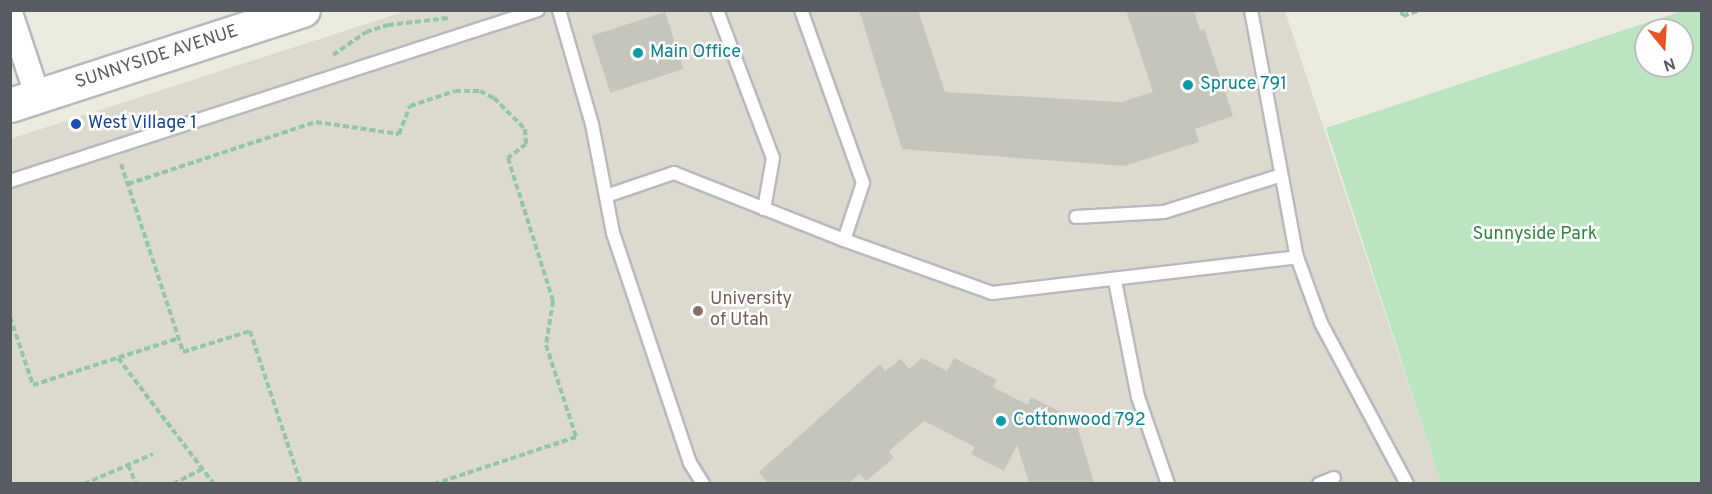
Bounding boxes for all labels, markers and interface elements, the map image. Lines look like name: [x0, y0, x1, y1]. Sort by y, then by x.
north arrow: [1634, 18, 1694, 78]
street label: SUNNYSIDE AVENUE: [72, 21, 242, 95]
place label: Main Office: [650, 42, 741, 64]
marker: Main Office: [631, 46, 645, 60]
text: N: [1660, 52, 1678, 75]
place label: Spruce 791: [1200, 74, 1288, 96]
marker: Spruce 791: [1181, 78, 1195, 92]
place label: West Village 1: [88, 113, 198, 135]
marker: West Village 1: [69, 117, 83, 131]
park label: Sunnyside Park: [1473, 224, 1597, 246]
place label: University of Utah: [710, 290, 792, 332]
marker: University of Utah: [691, 304, 705, 318]
place label: Cottonwood 792: [1013, 410, 1147, 432]
marker: Cottonwood 792: [994, 414, 1008, 428]

